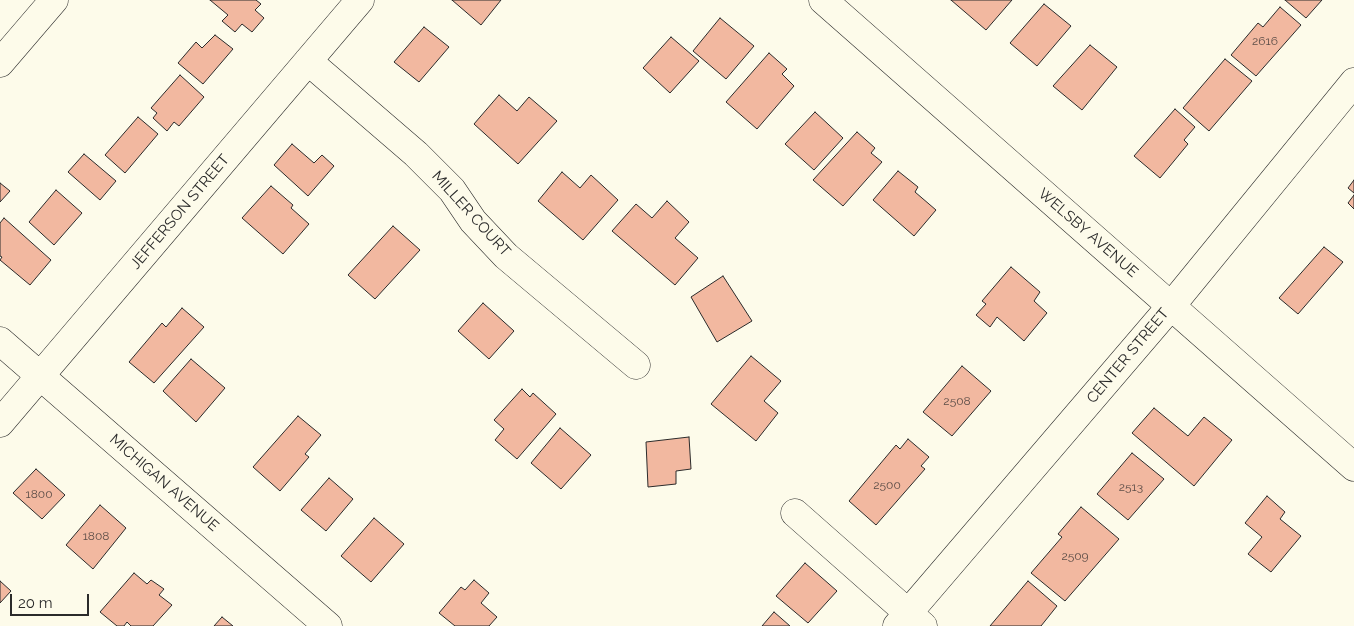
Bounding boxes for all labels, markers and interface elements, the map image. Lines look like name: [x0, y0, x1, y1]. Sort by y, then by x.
house number: 2616: [1252, 34, 1278, 48]
street label: JEFFERSON STREET: [127, 151, 233, 273]
street label: MILLER COURT: [428, 168, 514, 260]
street label: WELSBY AVENUE: [1034, 185, 1142, 281]
street label: CENTER STREET: [1083, 305, 1173, 407]
house number: 2508: [943, 394, 971, 408]
street label: MICHIGAN AVENUE: [106, 431, 222, 535]
house number: 2500: [873, 478, 901, 492]
house number: 2513: [1119, 480, 1143, 494]
house number: 1800: [26, 487, 52, 501]
house number: 1808: [83, 529, 109, 543]
house number: 2509: [1061, 549, 1089, 563]
scale bar: [12, 584, 91, 616]
text: 20 m: [18, 594, 53, 612]

